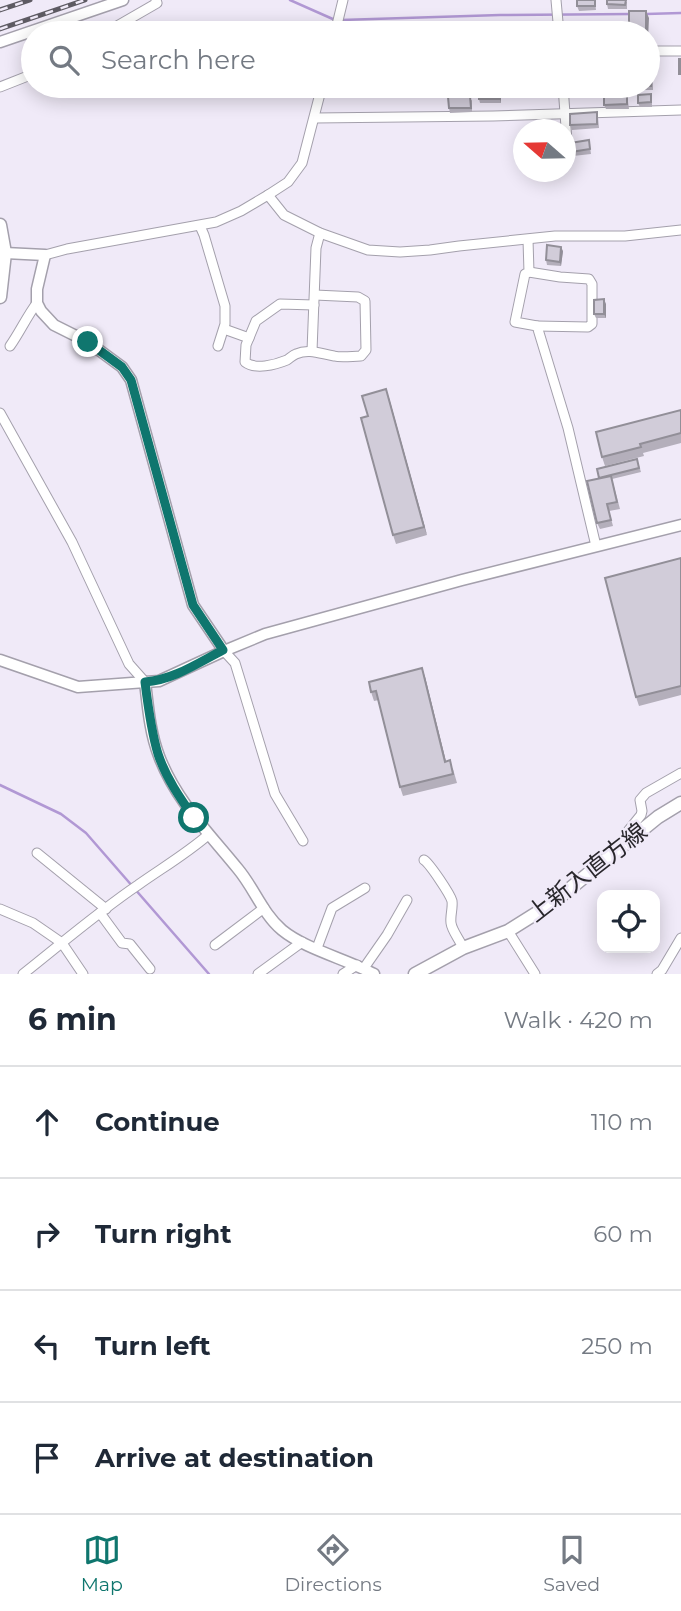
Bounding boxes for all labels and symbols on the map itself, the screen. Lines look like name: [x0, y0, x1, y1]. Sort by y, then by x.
north arrow: [513, 119, 576, 182]
route end: [72, 326, 103, 357]
route start: [178, 802, 209, 833]
street label: 上新入直方線: [521, 816, 653, 928]

